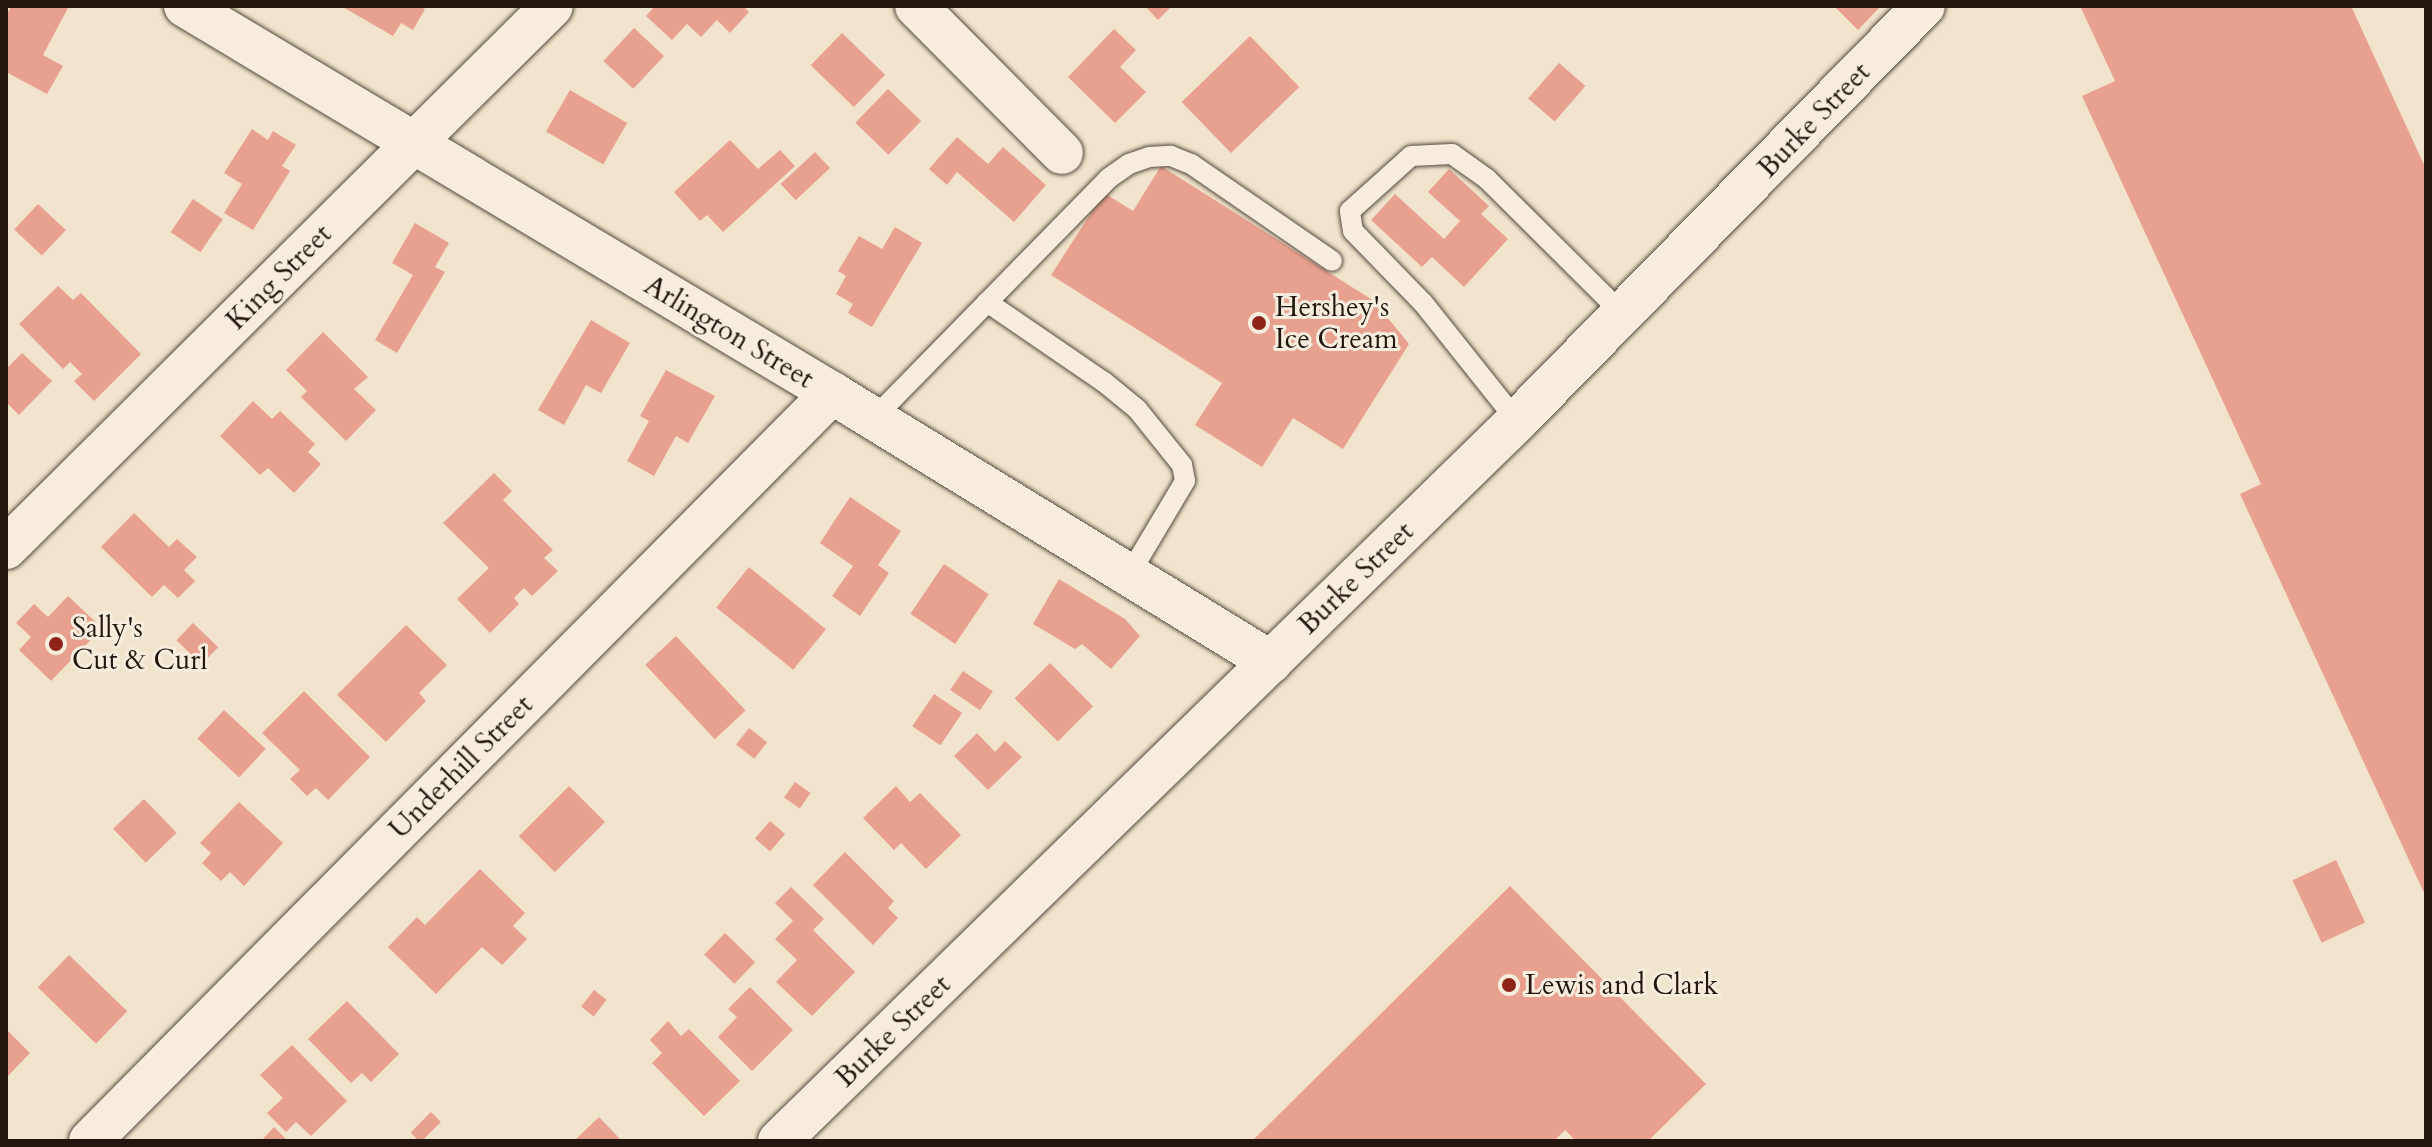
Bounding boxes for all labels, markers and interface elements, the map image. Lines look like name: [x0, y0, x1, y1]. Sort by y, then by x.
street label: Burke Street: [1751, 55, 1877, 185]
street label: King Street: [219, 217, 339, 337]
street label: Arlington Street: [638, 268, 820, 396]
place label: Hershey's Ice Cream: [1275, 290, 1398, 356]
marker: Hershey's Ice Cream: [1250, 314, 1268, 332]
street label: Burke Street: [1291, 515, 1421, 641]
place label: Sally's Cut & Curl: [72, 611, 208, 677]
marker: Sally's Cut & Curl: [47, 635, 65, 653]
street label: Underhill Street: [382, 688, 540, 846]
street label: Burke Street: [828, 968, 958, 1094]
place label: Lewis and Clark: [1525, 968, 1718, 1002]
marker: Lewis and Clark: [1500, 976, 1518, 994]

